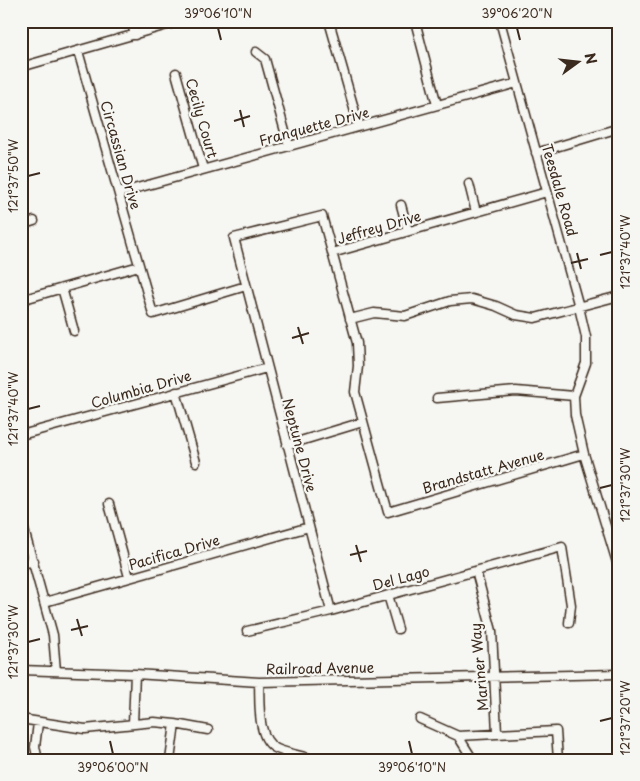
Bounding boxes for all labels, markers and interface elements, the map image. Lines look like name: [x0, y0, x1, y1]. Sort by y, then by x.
text: 39°06'10"N: [184, 4, 252, 22]
text: 39°06'20"N: [481, 4, 553, 22]
north arrow: [552, 38, 602, 88]
text: N: [579, 50, 603, 67]
street label: Cecily Court: [181, 76, 223, 161]
street label: Circassian Drive: [95, 98, 147, 212]
street label: Franquette Drive: [257, 101, 371, 151]
text: 121°37'50"W: [4, 138, 22, 213]
street label: Teesdale Road: [537, 141, 583, 239]
street label: Jeffrey Drive: [335, 205, 423, 249]
text: 121°37'40"W: [616, 214, 634, 289]
street label: Columbia Drive: [88, 364, 194, 413]
text: 121°37'40"W: [4, 371, 22, 446]
street label: Neptune Drive: [277, 396, 323, 494]
street label: Brandstatt Avenue: [420, 443, 547, 498]
text: 121°37'30"W: [616, 447, 634, 522]
street label: Pacifica Drive: [126, 529, 222, 575]
street label: Del Lago: [370, 560, 432, 596]
text: 121°37'30"W: [4, 604, 22, 679]
street label: Mariner Way: [465, 622, 493, 712]
street label: Railroad Avenue: [266, 657, 375, 679]
text: 121°37'20"W: [616, 680, 634, 756]
text: 39°06'00"N: [77, 758, 149, 776]
text: 39°06'10"N: [378, 758, 446, 776]

